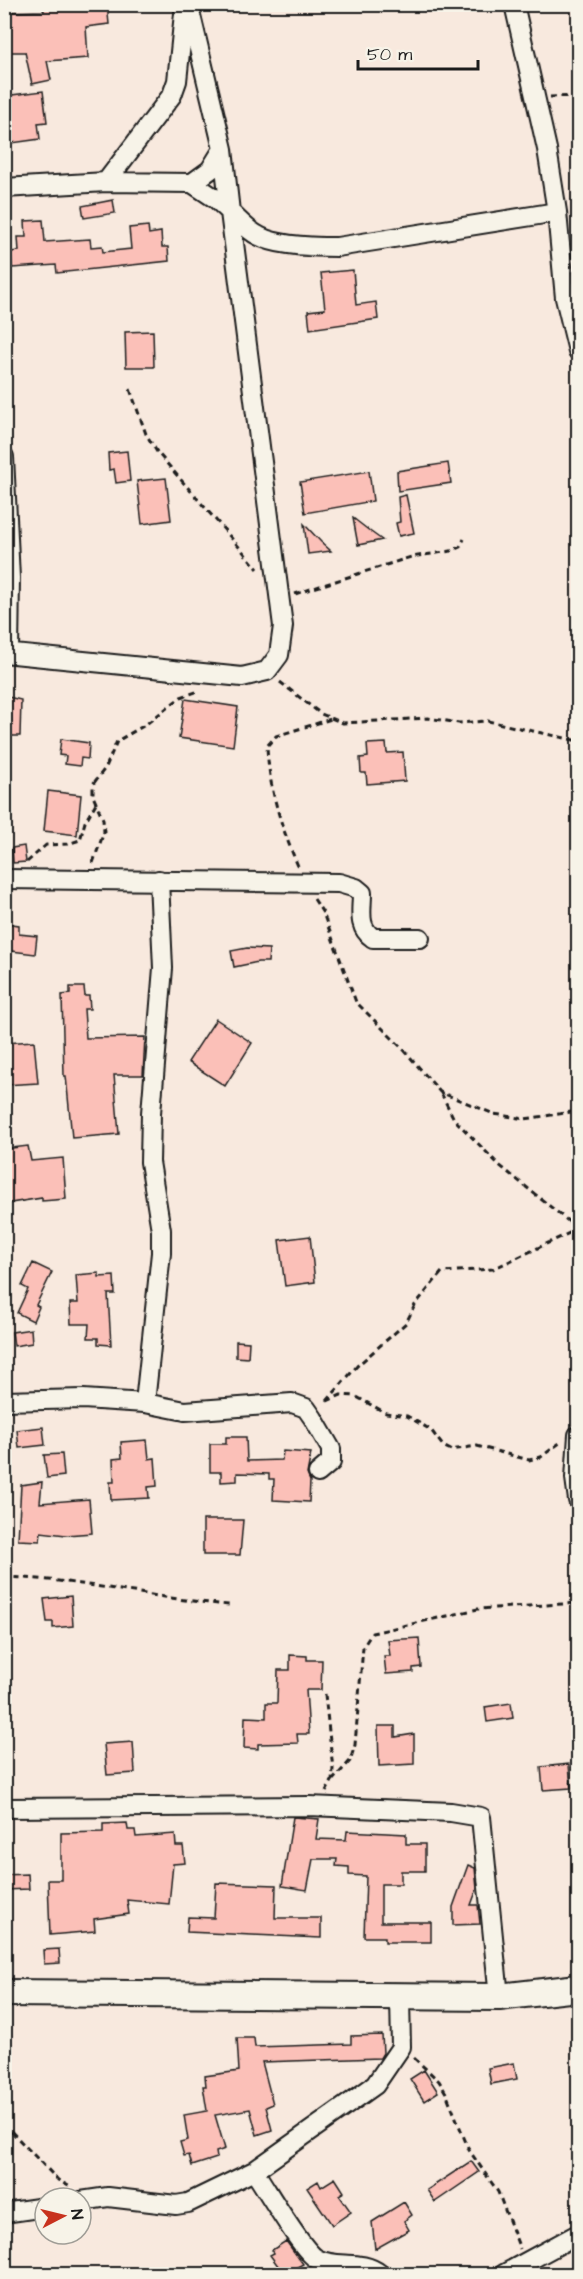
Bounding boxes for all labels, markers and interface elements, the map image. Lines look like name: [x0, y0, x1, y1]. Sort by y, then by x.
scale bar: [358, 33, 478, 71]
text: 50 m: [367, 42, 412, 67]
north arrow: [33, 2186, 93, 2246]
text: N: [65, 2208, 88, 2221]

